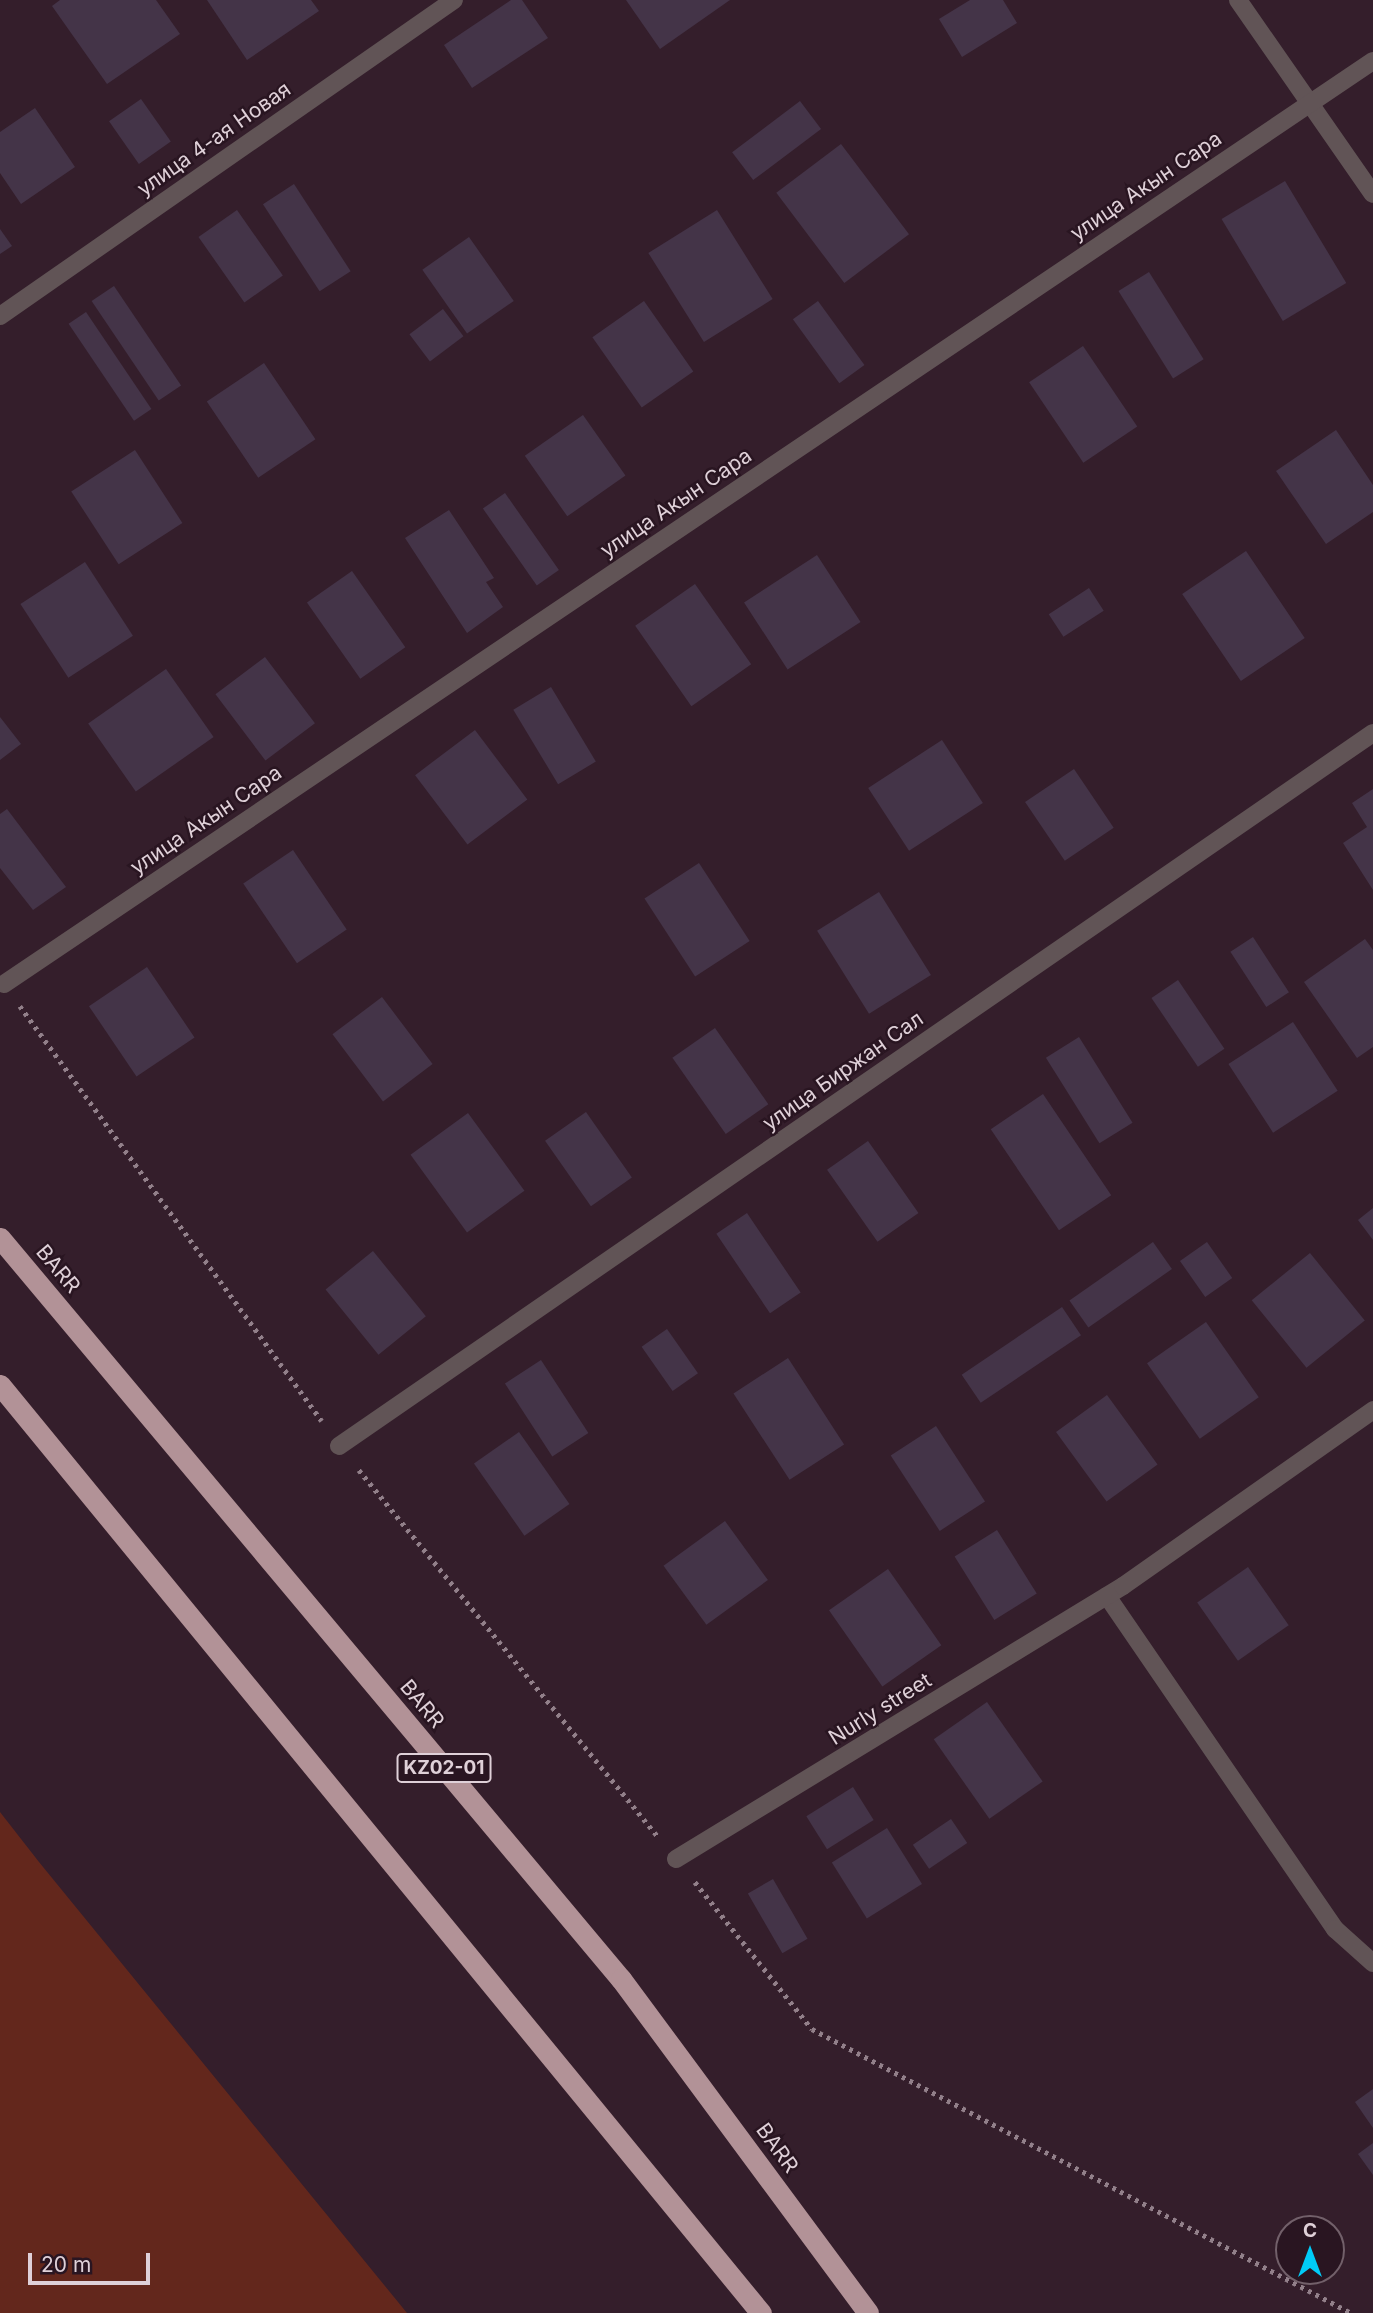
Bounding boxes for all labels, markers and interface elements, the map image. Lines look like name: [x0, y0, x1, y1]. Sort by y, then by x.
street label: улица 4-ая Новая: [132, 77, 296, 201]
street label: улица Акын Сара: [1065, 126, 1227, 246]
street label: улица Акын Сара: [595, 443, 757, 563]
street label: улица Акын Сара: [125, 760, 287, 880]
street label: улица Биржан Сал: [758, 1006, 928, 1136]
street label: BARR: [31, 1240, 85, 1298]
street label: Nurly street: [824, 1668, 936, 1750]
street label: BARR: [395, 1675, 449, 1733]
road number: KZ02-01: [395, 1752, 493, 1784]
street label: BARR: [751, 2118, 803, 2178]
north arrow: [1275, 2215, 1345, 2285]
text: С: [1303, 2219, 1317, 2242]
scale bar: [32, 2240, 154, 2284]
text: 20 m: [41, 2252, 91, 2277]

